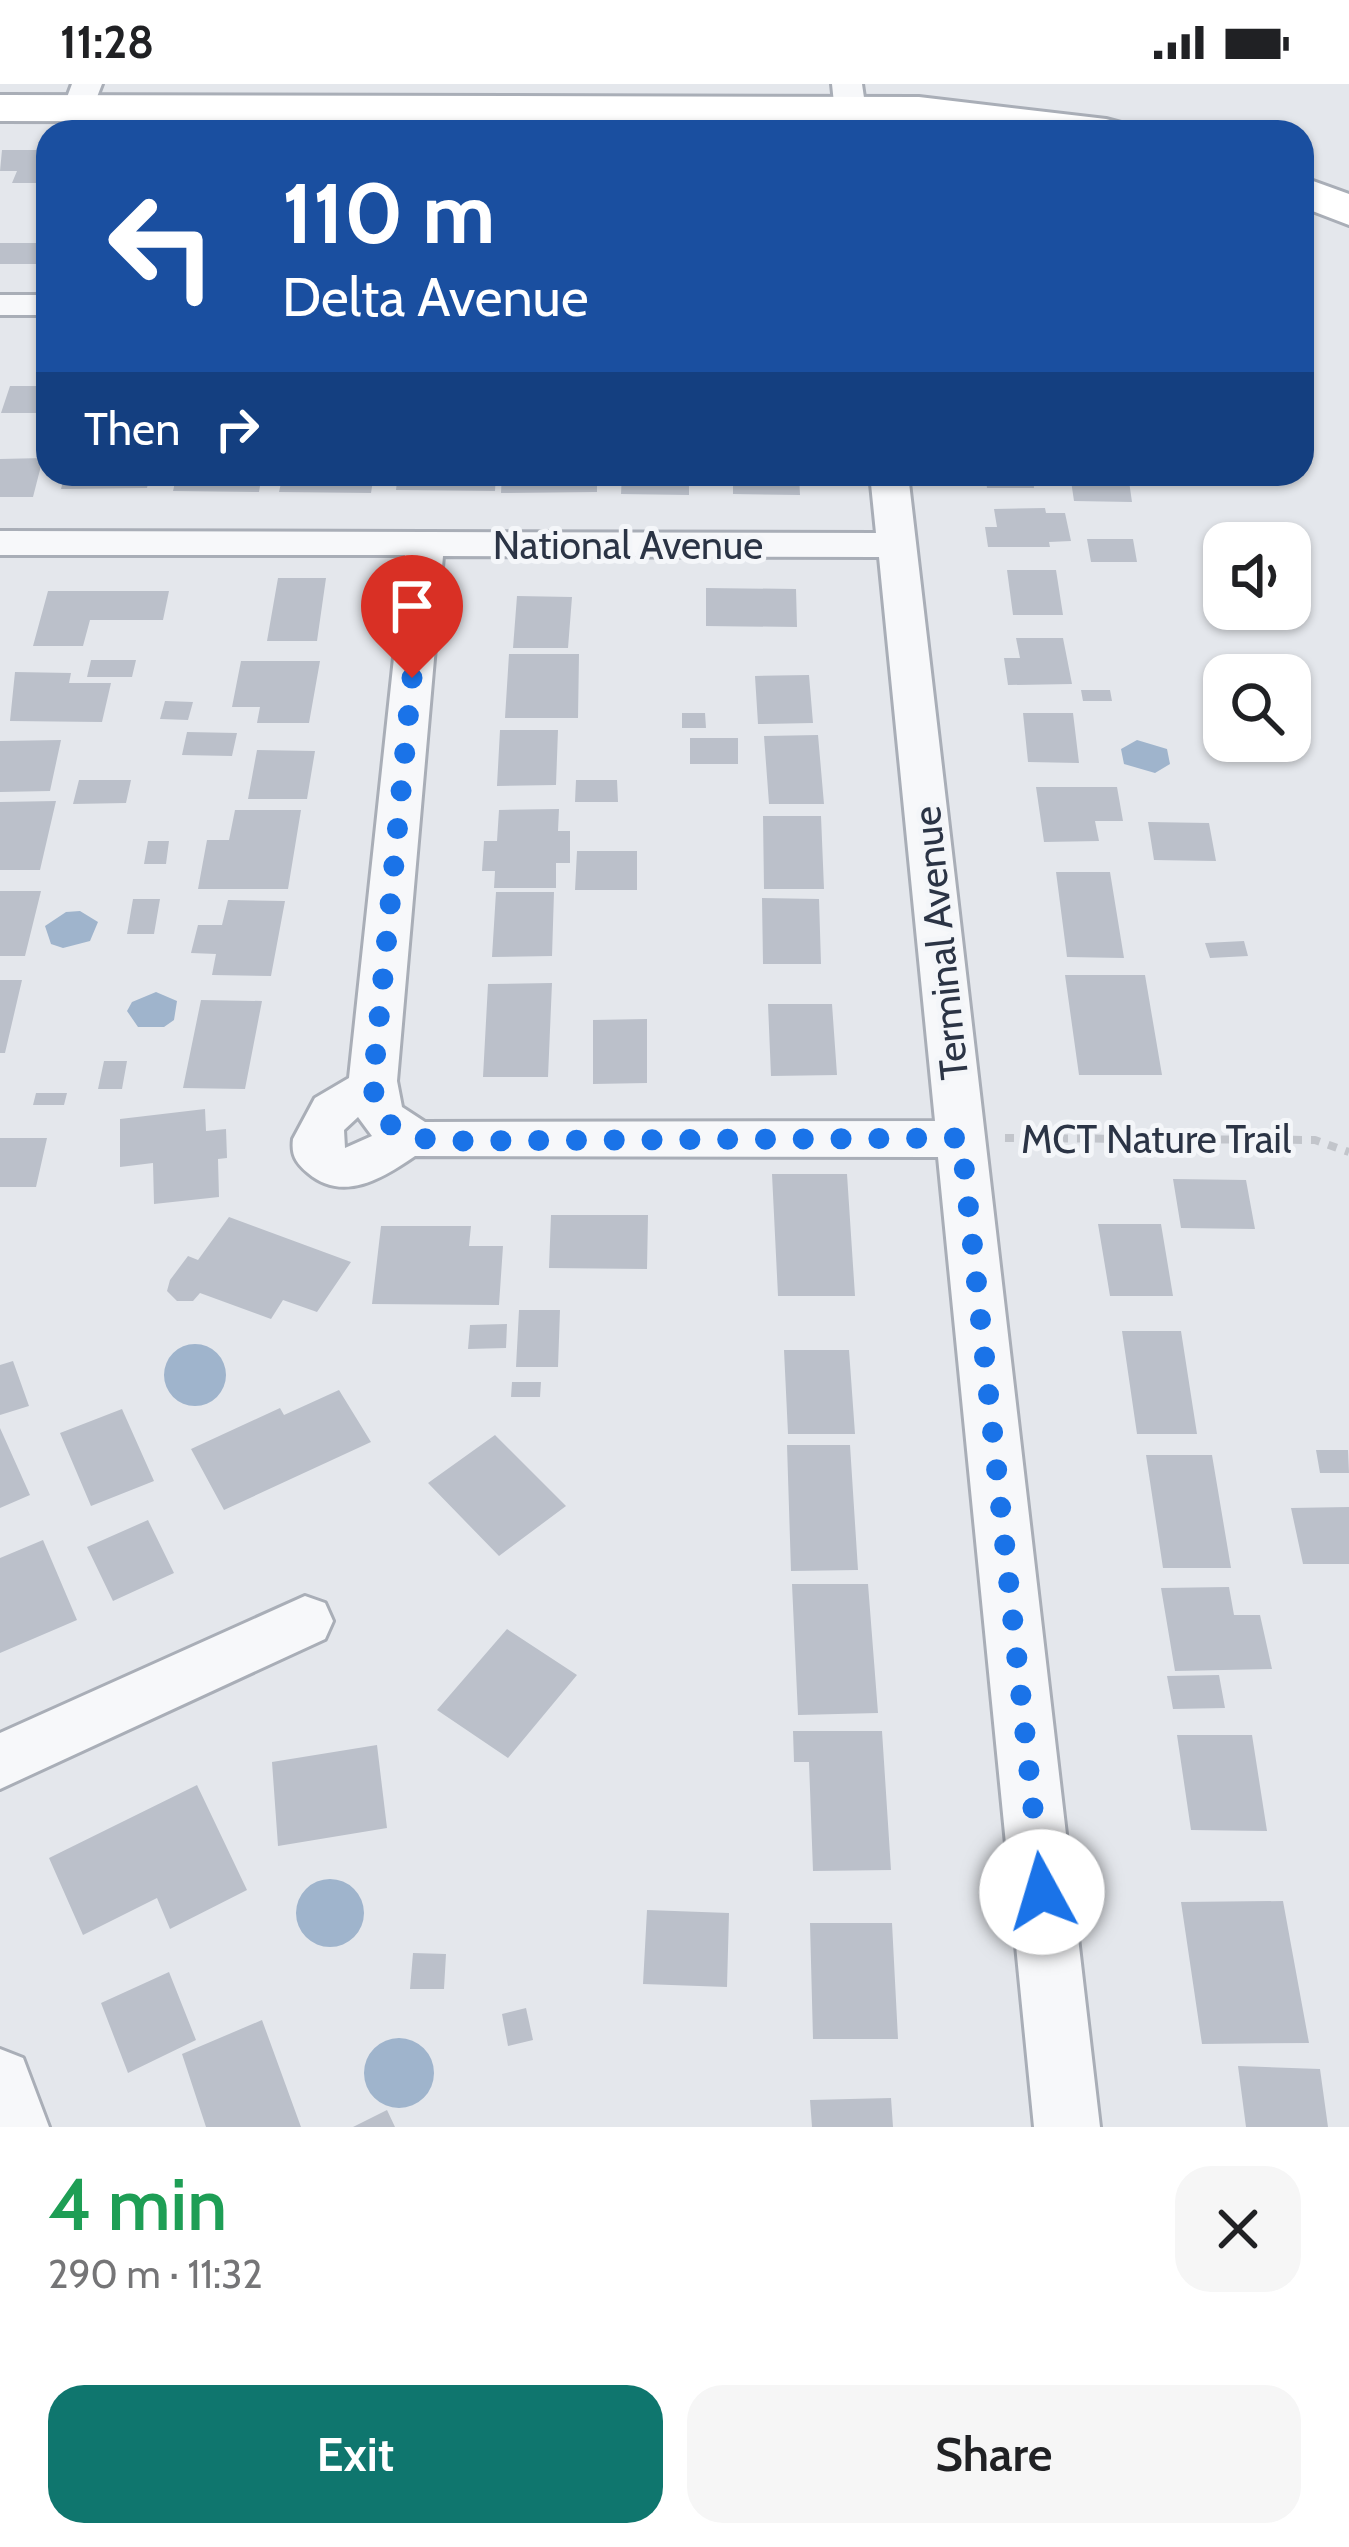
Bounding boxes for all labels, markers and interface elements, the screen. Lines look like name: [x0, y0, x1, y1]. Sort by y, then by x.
text: 11:28: [60, 15, 154, 69]
text: 110 m: [282, 162, 495, 264]
icon: left: [84, 168, 240, 324]
text: Delta Avenue: [282, 264, 589, 330]
icon: right: [204, 396, 270, 462]
text: Then: [84, 402, 180, 456]
street label: National Avenue: [493, 521, 763, 569]
map controls: [1203, 522, 1311, 762]
button: sound: [1203, 522, 1311, 630]
pin: [361, 555, 463, 678]
icon: arrive: [379, 573, 445, 639]
button: search: [1203, 654, 1311, 762]
street label: Terminal Avenue: [902, 804, 978, 1082]
street label: MCT Nature Trail: [1021, 1115, 1291, 1163]
position arrow: [979, 1829, 1105, 1955]
text: 4 min: [48, 2161, 227, 2248]
button: close: [1175, 2166, 1301, 2292]
text: 290 m · 11:32: [48, 2250, 263, 2298]
button: Exit: [48, 2385, 663, 2523]
button: Share: [687, 2385, 1301, 2523]

